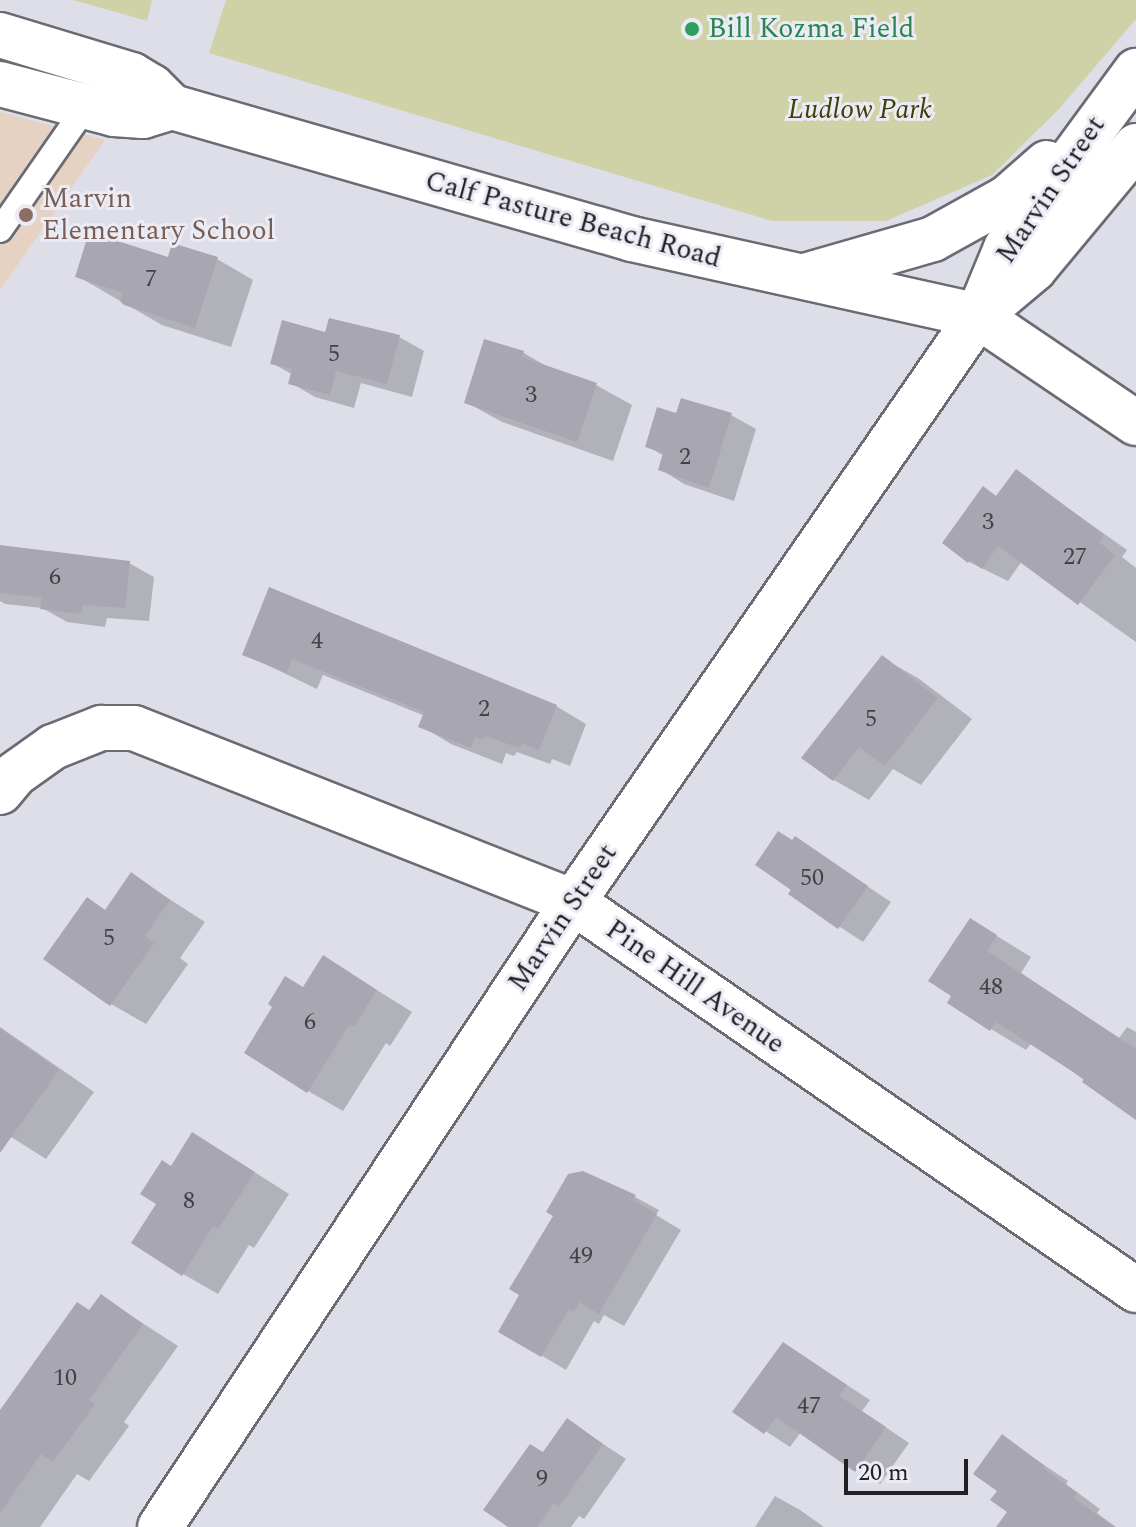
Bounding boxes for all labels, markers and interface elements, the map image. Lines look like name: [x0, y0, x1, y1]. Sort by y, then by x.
place label: Bill Kozma Field: [708, 12, 914, 46]
marker: Bill Kozma Field: [683, 20, 701, 38]
park label: Ludlow Park: [788, 93, 932, 127]
street label: Marvin Street: [989, 110, 1113, 270]
street label: Calf Pasture Beach Road: [421, 164, 725, 276]
place label: Marvin Elementary School: [42, 182, 275, 248]
marker: Marvin Elementary School: [17, 206, 35, 224]
house number: 7: [145, 266, 157, 294]
house number: 5: [328, 341, 340, 369]
house number: 3: [525, 382, 537, 410]
house number: 2: [679, 444, 691, 472]
house number: 3: [982, 509, 994, 537]
house number: 27: [1063, 544, 1087, 572]
house number: 6: [49, 564, 61, 592]
house number: 4: [311, 628, 323, 656]
house number: 2: [478, 696, 490, 724]
house number: 5: [865, 706, 877, 734]
street label: Marvin Street: [501, 838, 625, 998]
house number: 50: [800, 865, 824, 893]
street label: Pine Hill Avenue: [599, 913, 791, 1061]
house number: 5: [103, 925, 115, 953]
house number: 48: [979, 974, 1003, 1002]
house number: 6: [304, 1009, 316, 1037]
house number: 8: [183, 1188, 195, 1216]
house number: 49: [569, 1243, 593, 1271]
house number: 10: [53, 1365, 77, 1393]
house number: 47: [797, 1393, 821, 1421]
scale bar: [848, 1443, 972, 1493]
text: 20 m: [858, 1455, 909, 1491]
house number: 9: [536, 1466, 548, 1494]

